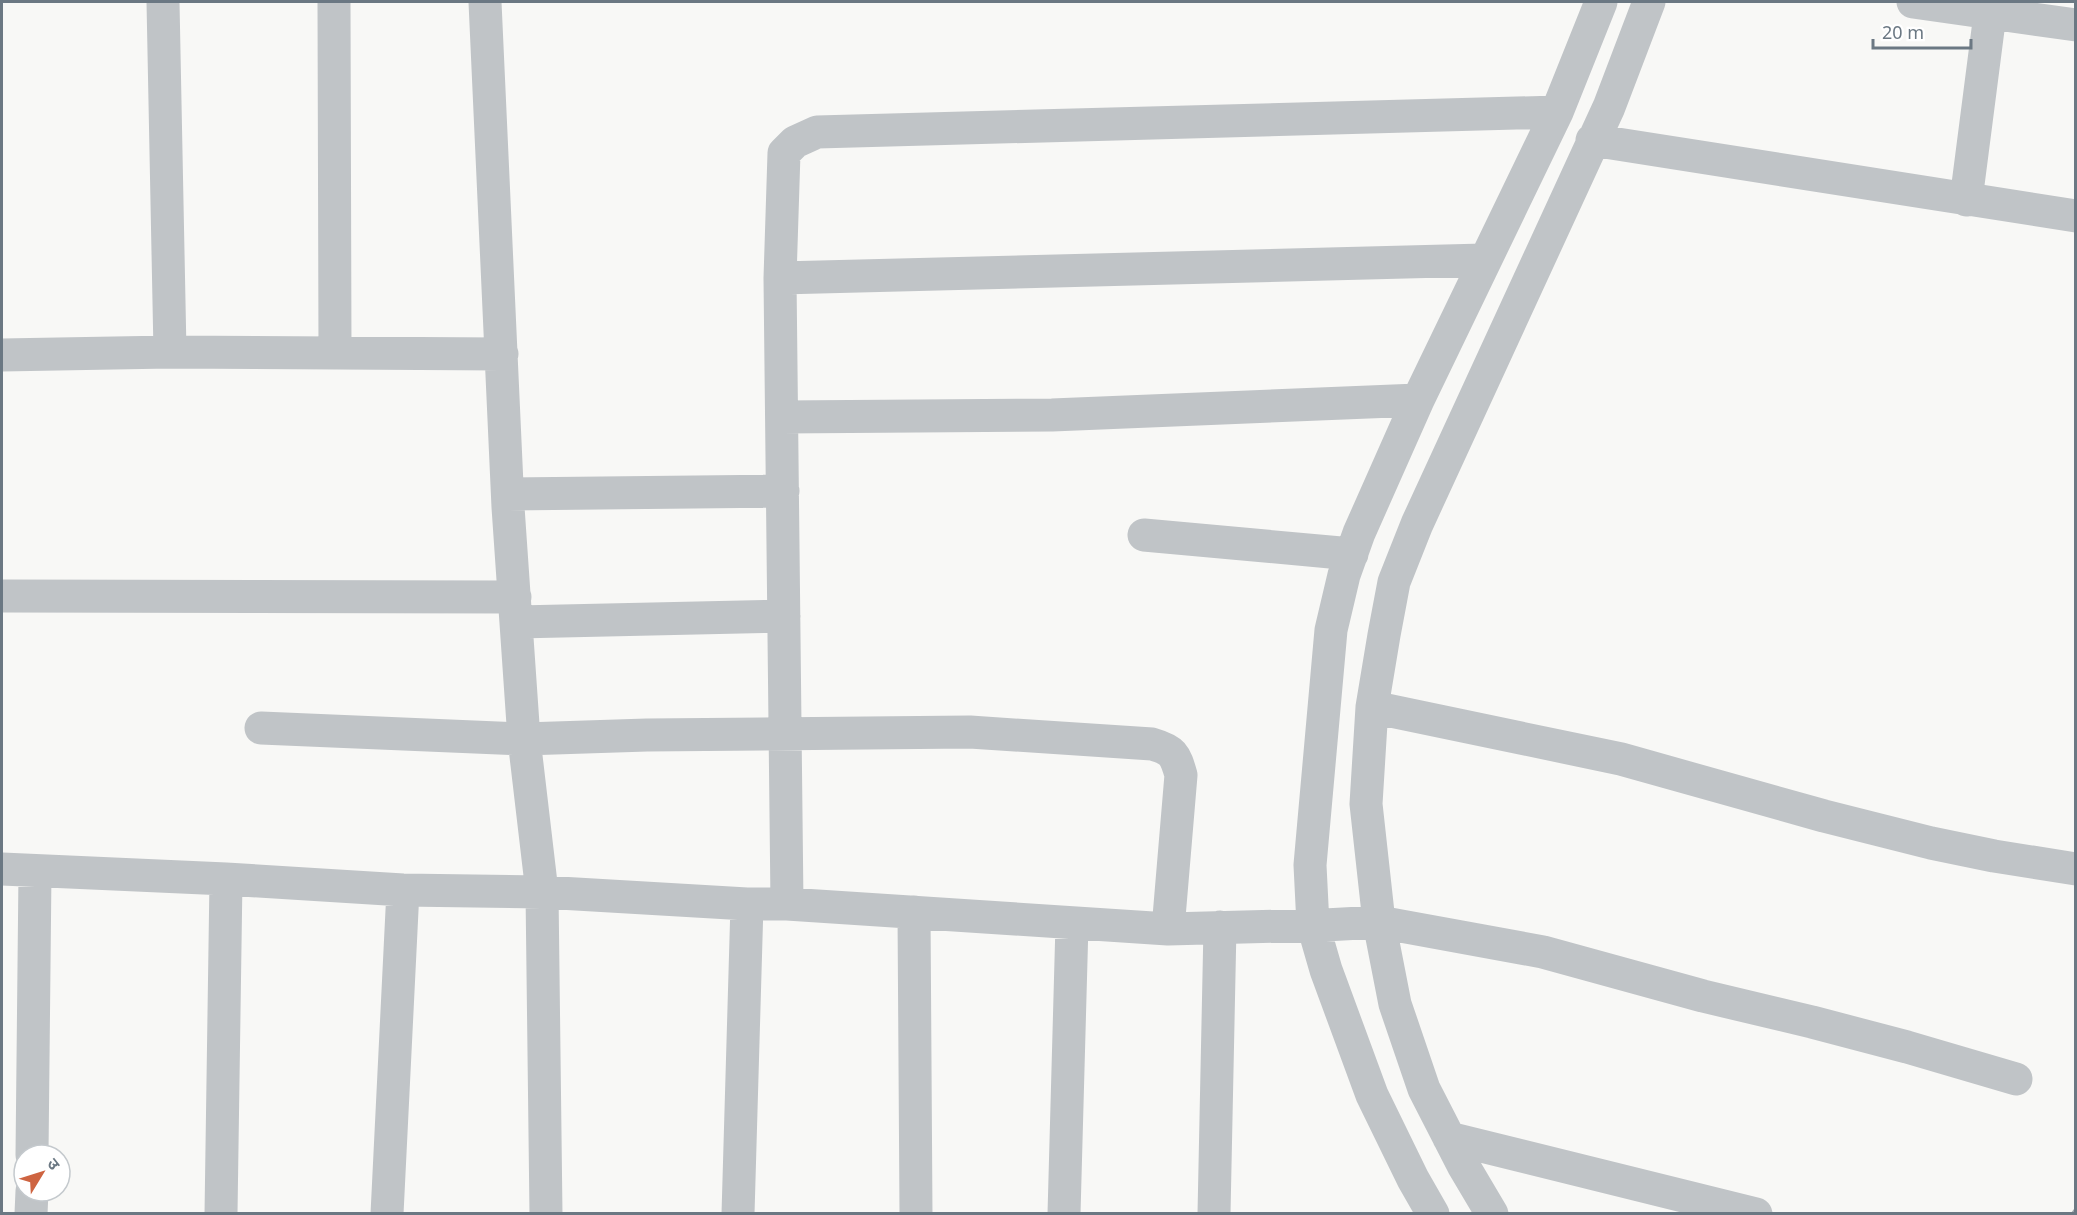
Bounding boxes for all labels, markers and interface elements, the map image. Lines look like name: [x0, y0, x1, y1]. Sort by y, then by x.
scale bar: [1873, 12, 1970, 50]
text: 20 m: [1882, 20, 1924, 44]
north arrow: [12, 1143, 72, 1203]
text: उ: [42, 1153, 66, 1175]

